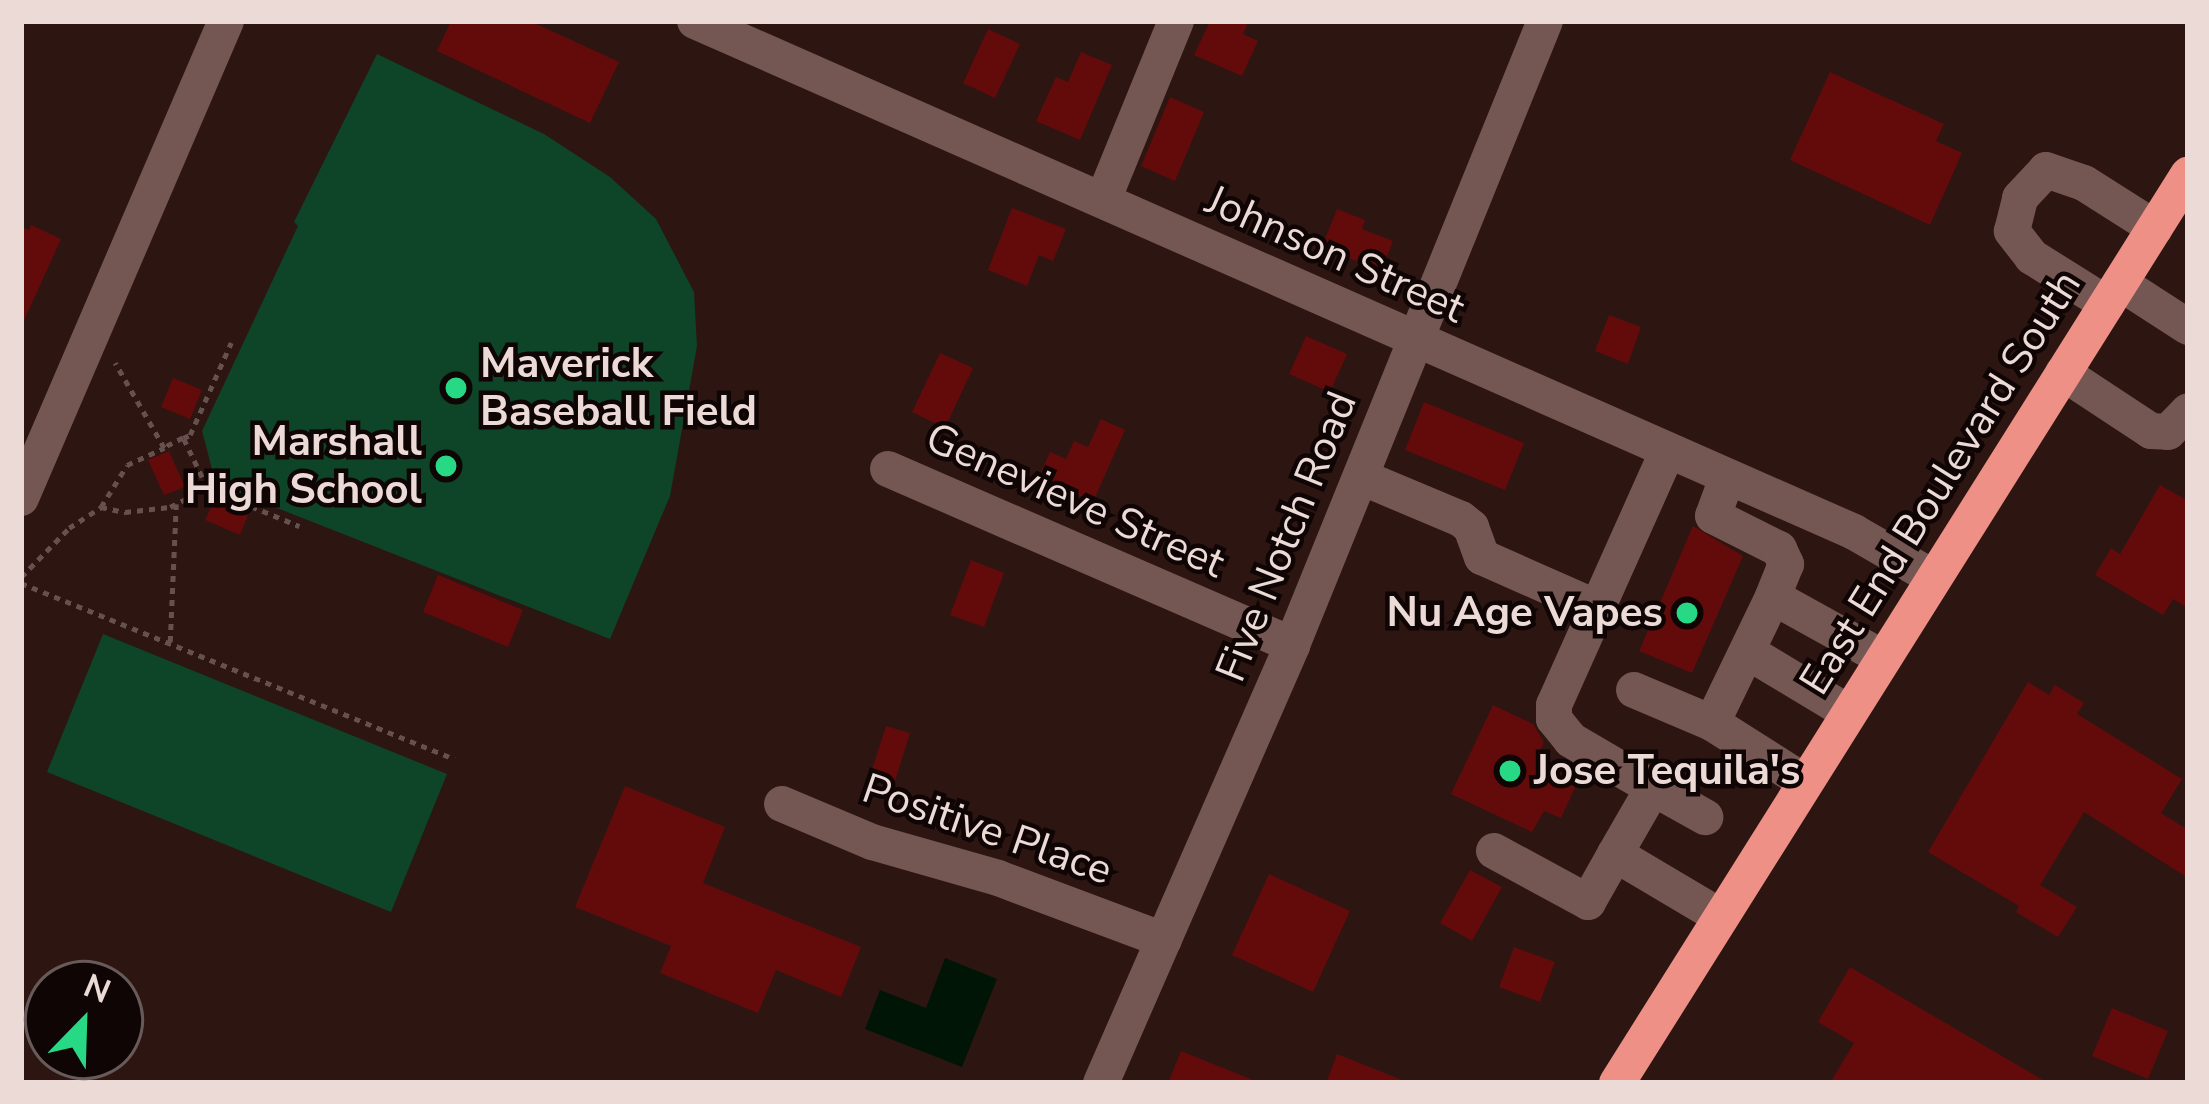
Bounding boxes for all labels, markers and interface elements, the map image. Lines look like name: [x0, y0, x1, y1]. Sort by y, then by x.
street label: Johnson Street: [1198, 176, 1472, 334]
street label: East End Boulevard South: [1790, 262, 2092, 704]
place label: Maverick Baseball Field: [480, 339, 757, 437]
marker: Maverick Baseball Field: [443, 375, 469, 401]
street label: Five Notch Road: [1206, 385, 1368, 689]
street label: Genevieve Street: [918, 413, 1232, 589]
place label: Marshall High School: [185, 417, 422, 516]
marker: Marshall High School: [433, 453, 459, 479]
place label: Nu Age Vapes: [1387, 588, 1663, 638]
marker: Nu Age Vapes: [1674, 600, 1700, 626]
place label: Jose Tequila's: [1534, 746, 1801, 796]
marker: Jose Tequila's: [1497, 758, 1523, 784]
street label: Positive Place: [856, 764, 1118, 896]
north arrow: [24, 960, 144, 1080]
text: N: [77, 964, 117, 1015]

